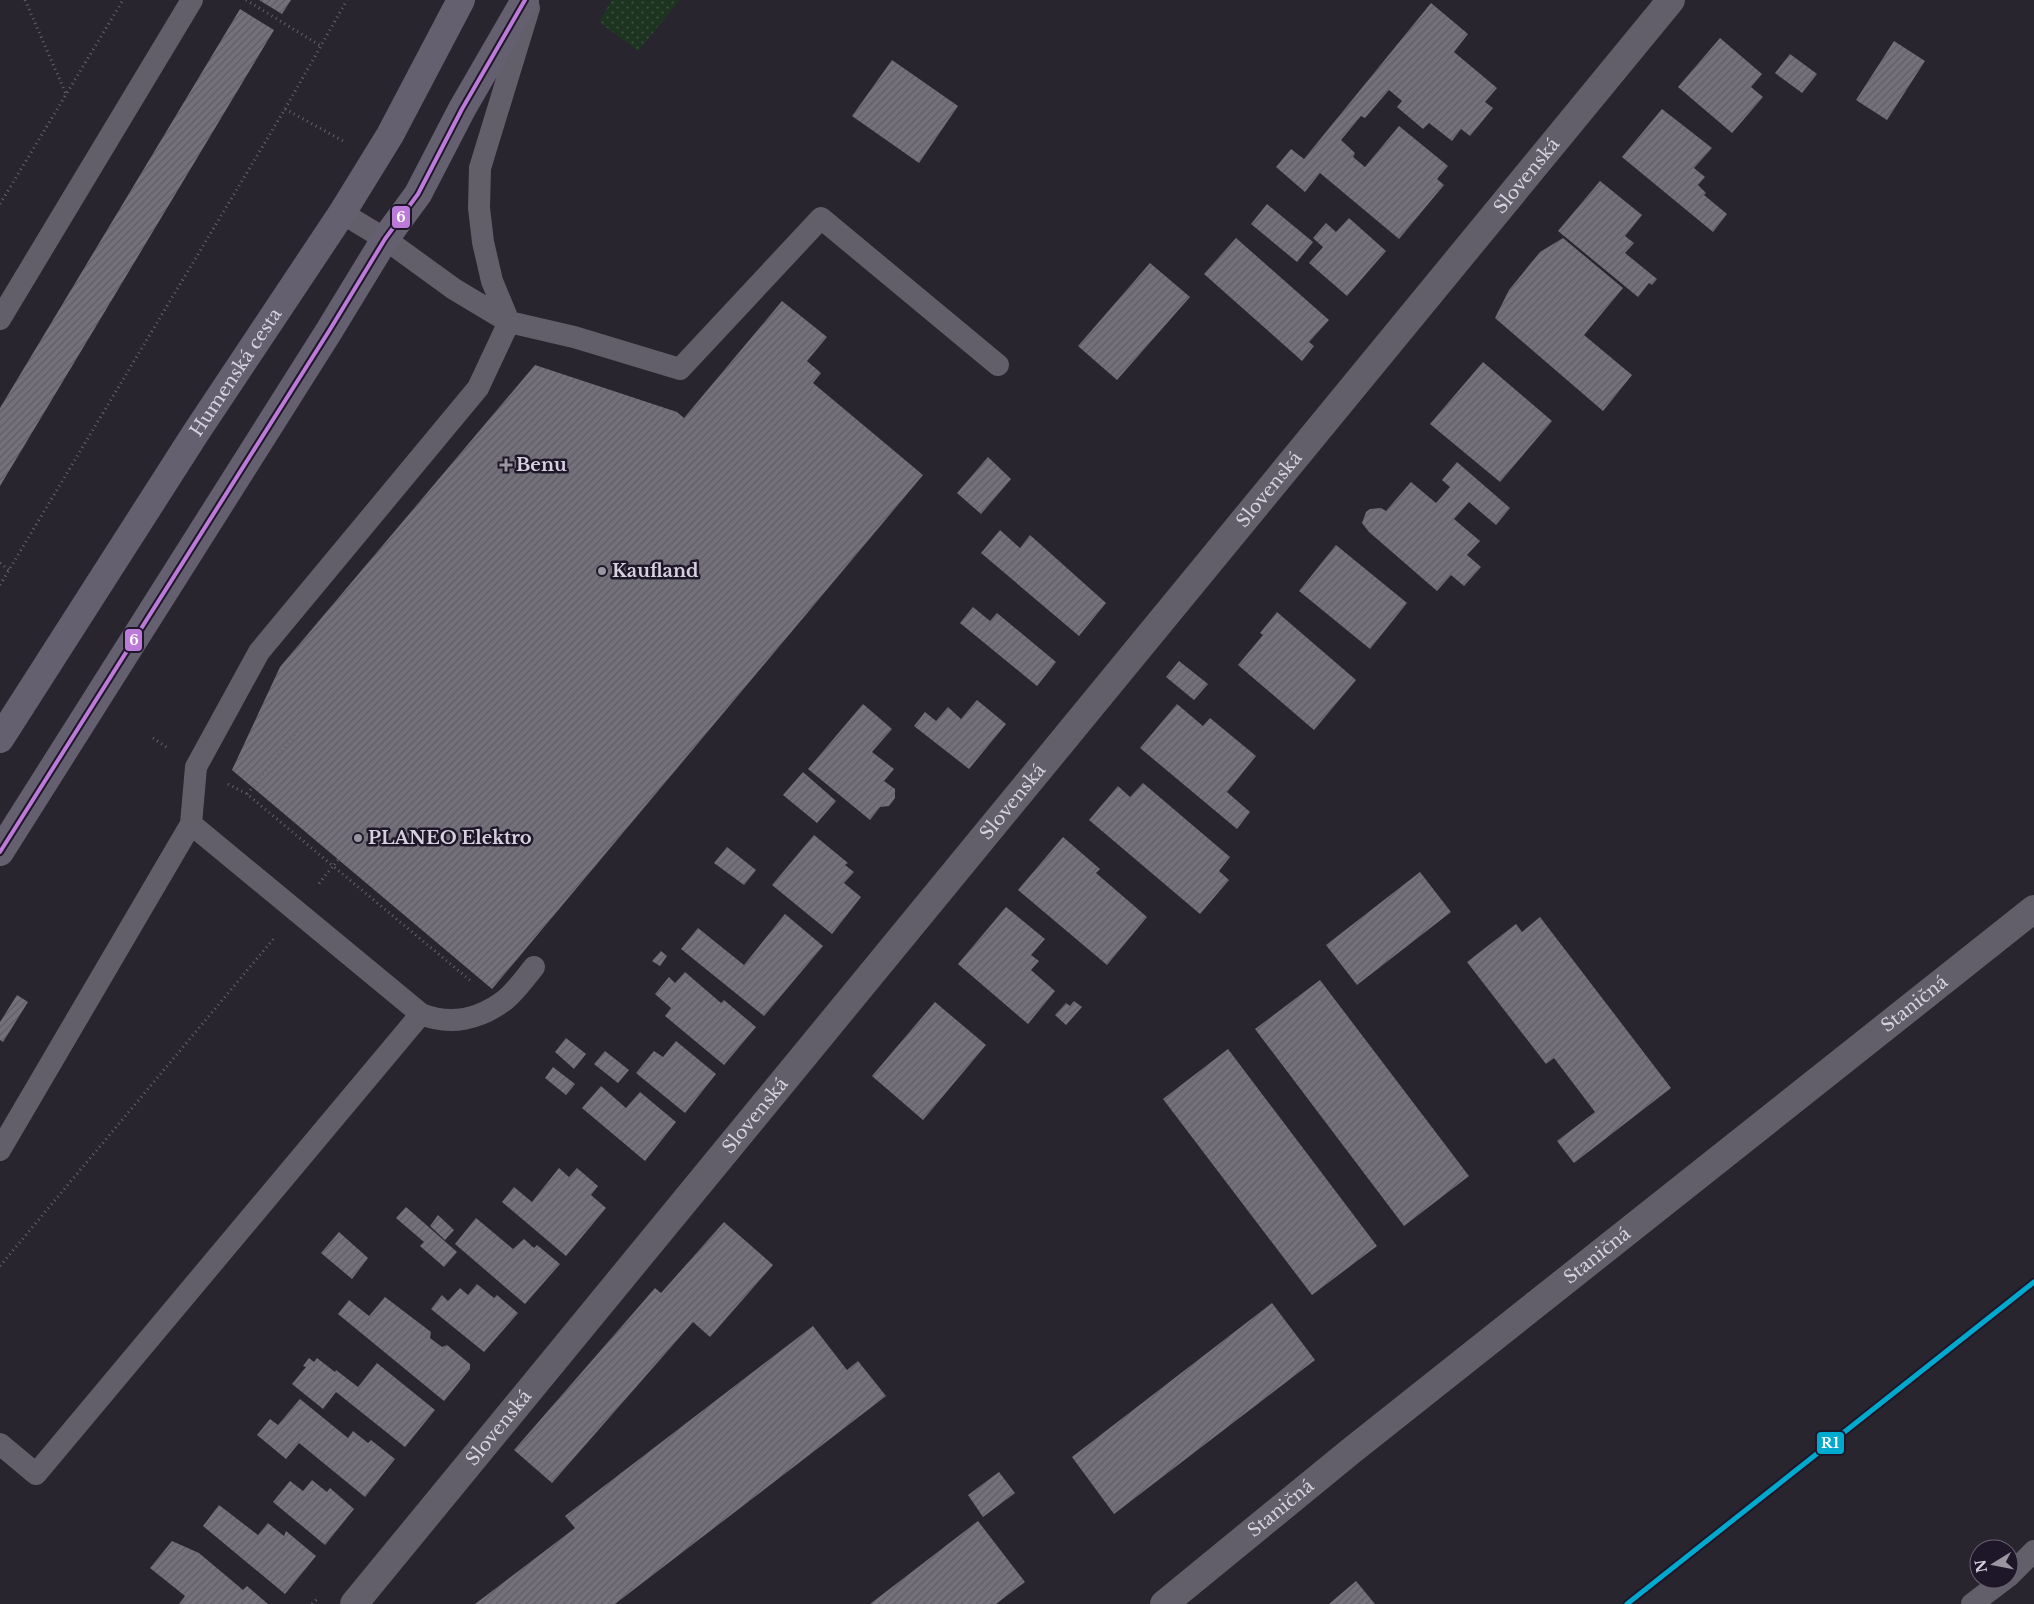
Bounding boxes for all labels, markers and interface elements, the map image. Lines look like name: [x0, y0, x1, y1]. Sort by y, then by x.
street label: Slovenská: [1489, 133, 1564, 218]
line badge: 6: [391, 205, 411, 229]
text: 6: [396, 208, 406, 226]
street label: Humenská cesta: [185, 304, 287, 441]
street label: Slovenská: [1232, 447, 1307, 532]
place label: Benu: [516, 454, 567, 476]
marker: Benu: [500, 459, 512, 471]
place label: Kaufland: [612, 560, 699, 582]
marker: Kaufland: [596, 565, 608, 577]
line badge: 6: [124, 628, 143, 652]
text: 6: [129, 631, 139, 649]
street label: Slovenská: [975, 759, 1050, 844]
place label: PLANEO Elektro: [368, 827, 532, 849]
marker: PLANEO Elektro: [352, 832, 364, 844]
street label: Staničná: [1877, 971, 1952, 1037]
street label: Slovenská: [718, 1073, 793, 1158]
street label: Staničná: [1560, 1222, 1635, 1289]
street label: Slovenská: [461, 1385, 536, 1470]
line badge: R1: [1816, 1431, 1845, 1455]
text: R1: [1821, 1434, 1839, 1452]
street label: Staničná: [1243, 1475, 1318, 1542]
north arrow: [1969, 1539, 2019, 1589]
text: N: [1971, 1558, 1991, 1574]

